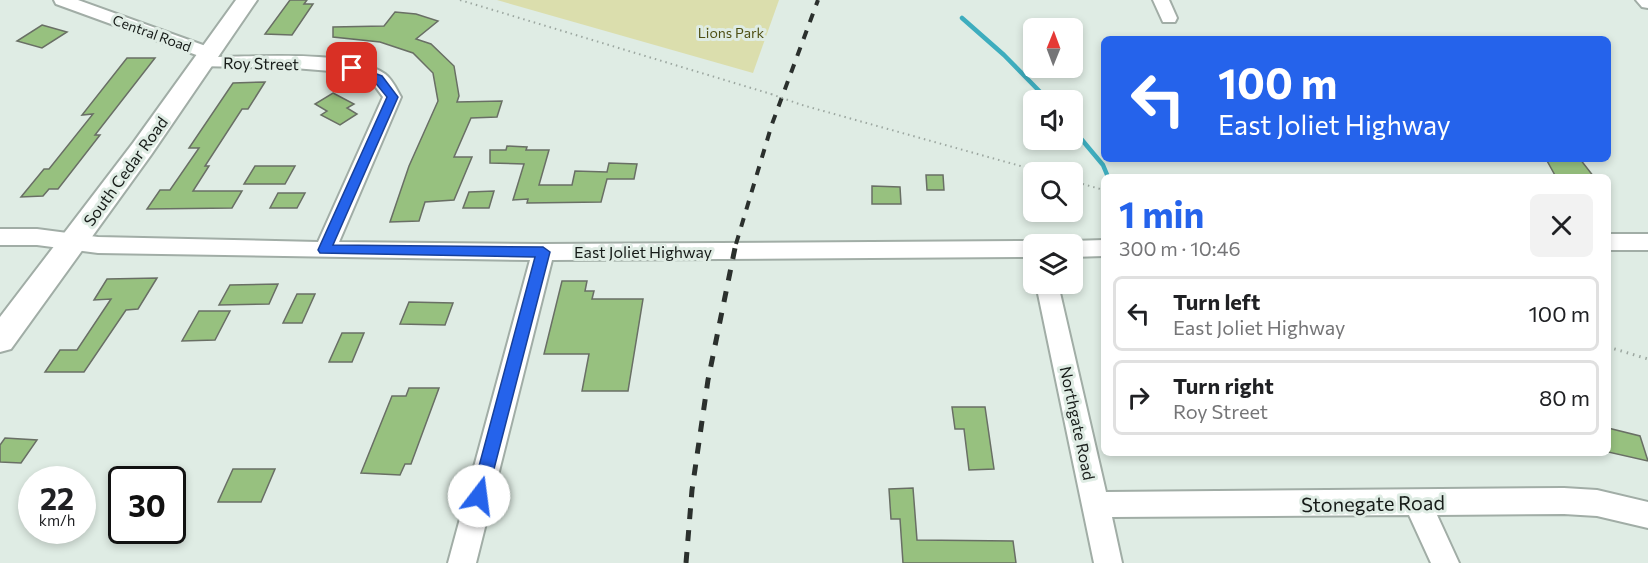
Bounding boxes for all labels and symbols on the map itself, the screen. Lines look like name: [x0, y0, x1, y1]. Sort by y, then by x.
street label: Central Road: [110, 11, 194, 55]
north arrow: [1023, 18, 1083, 78]
park label: Lions Park: [698, 24, 765, 41]
pin: [326, 42, 377, 93]
street label: Roy Street: [223, 53, 300, 73]
street label: South Cedar Road: [79, 113, 171, 229]
street label: East Joliet Highway: [574, 242, 712, 261]
street label: Northgate Road: [1057, 364, 1099, 482]
position arrow: [447, 464, 511, 528]
speed limit sign: 30: [108, 466, 186, 544]
street label: Stonegate Road: [1301, 490, 1445, 516]

